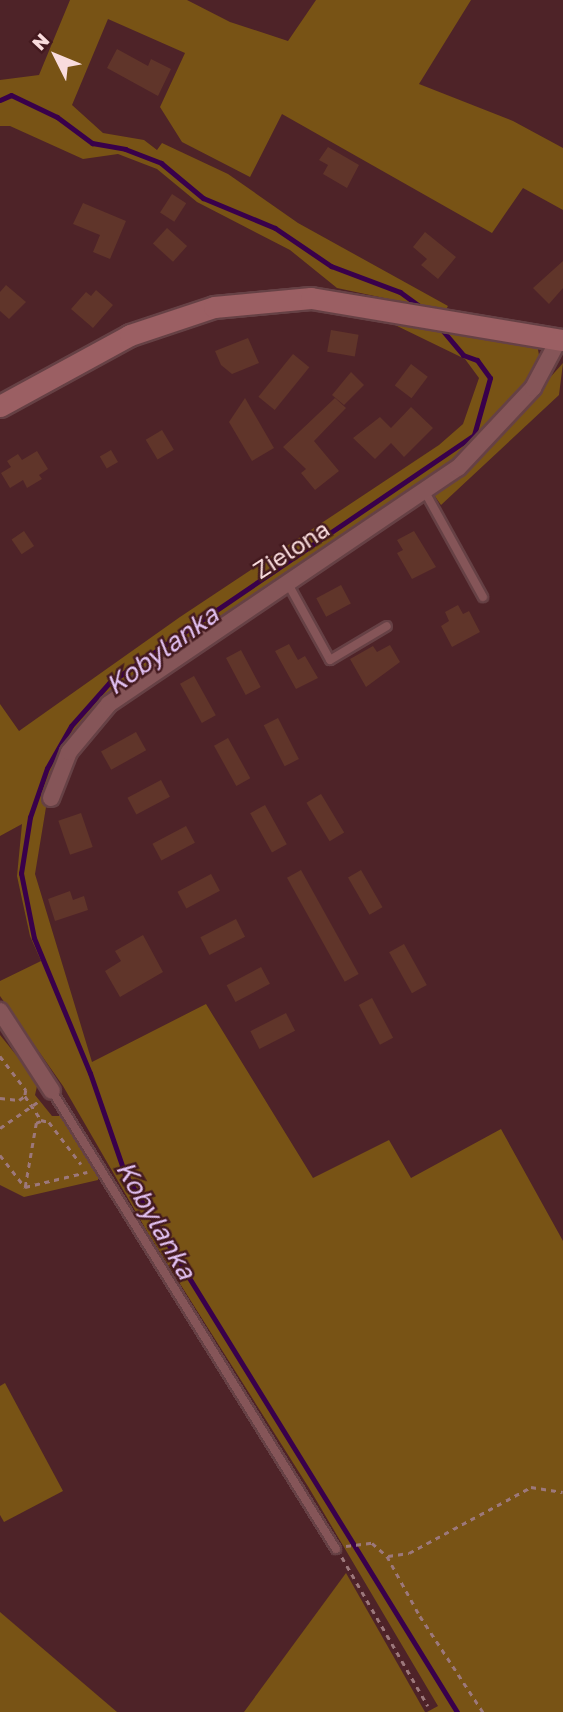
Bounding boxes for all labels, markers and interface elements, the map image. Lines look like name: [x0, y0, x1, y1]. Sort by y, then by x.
north arrow: [21, 21, 91, 91]
text: N: [27, 28, 54, 54]
street label: Zielona: [248, 514, 334, 584]
water label: Kobylanka: [100, 599, 224, 701]
water label: Kobylanka: [110, 1155, 202, 1285]

